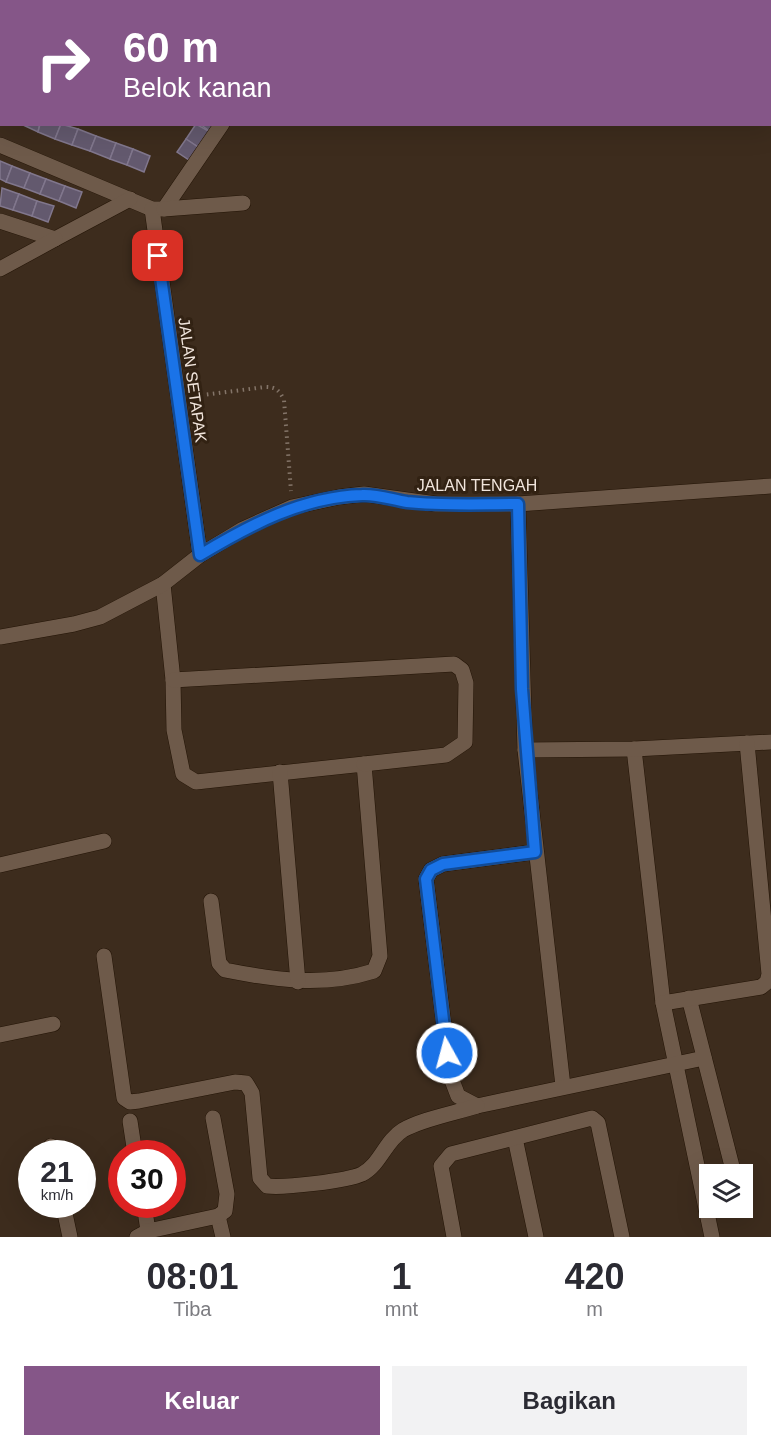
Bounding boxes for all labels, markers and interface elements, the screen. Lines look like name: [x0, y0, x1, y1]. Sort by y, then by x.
icon: right: [24, 24, 102, 102]
text: 60 m: [123, 24, 219, 71]
text: Belok kanan: [123, 73, 272, 103]
pin: [132, 230, 183, 281]
icon: arrive: [141, 239, 174, 272]
street label: JALAN SETAPAK: [175, 317, 210, 444]
street label: JALAN TENGAH: [417, 477, 537, 494]
position arrow: [415, 1021, 479, 1085]
speed limit sign: 30: [108, 1140, 186, 1218]
text: 21: [40, 1155, 74, 1188]
map controls: [699, 1164, 753, 1218]
button: layers: [699, 1164, 753, 1218]
text: km/h: [41, 1186, 73, 1203]
text: 08:01: [146, 1256, 238, 1297]
text: 1: [391, 1256, 412, 1297]
text: 420: [565, 1256, 625, 1297]
text: Tiba: [173, 1298, 212, 1320]
text: mnt: [385, 1298, 418, 1320]
text: m: [586, 1298, 603, 1320]
button: Keluar: [24, 1366, 380, 1435]
button: Bagikan: [392, 1366, 747, 1435]

